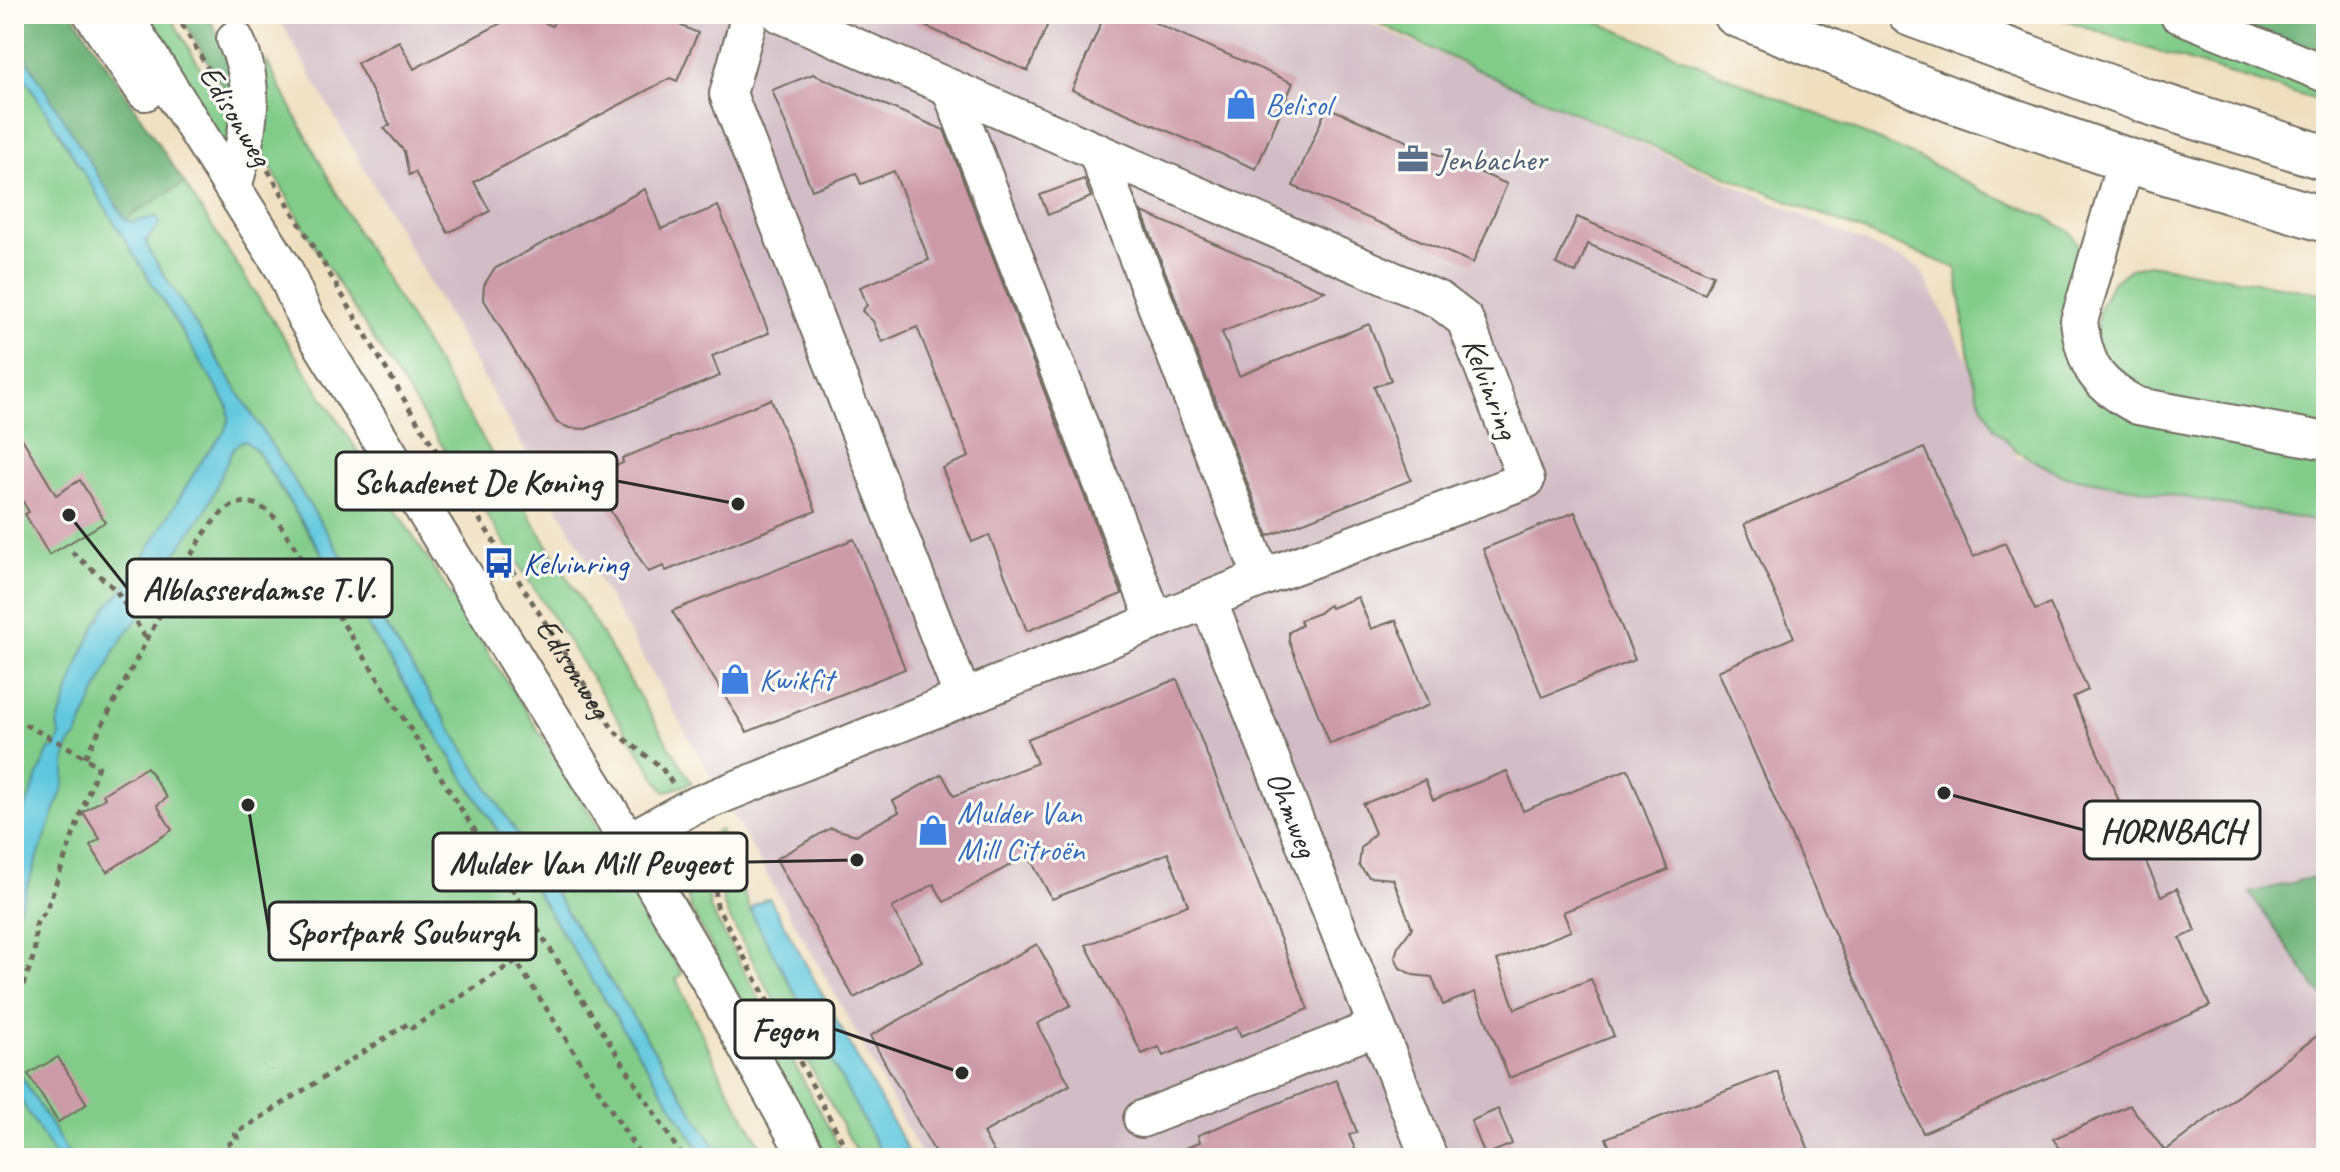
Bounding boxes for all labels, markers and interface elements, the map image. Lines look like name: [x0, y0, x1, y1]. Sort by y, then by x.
street label: Edisonweg: [190, 57, 283, 175]
place label: Belisol: [1265, 84, 1337, 125]
shop icon: Belisol: [1224, 87, 1258, 121]
place label: Jenbacher: [1435, 139, 1549, 180]
office icon: Jenbacher: [1396, 142, 1430, 176]
street label: Kelvinring: [1453, 332, 1529, 446]
callout: Schadenet De Koning: [336, 452, 617, 510]
text: Schadenet De Koning: [352, 460, 604, 503]
place label: Kelvinring: [523, 543, 630, 584]
bus stop icon: Kelvinring: [482, 546, 516, 580]
callout: Alblasserdamse T.V.: [127, 559, 392, 617]
text: Alblasserdamse T.V.: [142, 567, 377, 610]
street label: Edisonweg: [526, 610, 622, 728]
place label: Kwikfit: [759, 659, 838, 700]
shop icon: Kwikfit: [718, 662, 752, 696]
street label: Ohmweg: [1257, 765, 1328, 864]
place label: Mulder Van Mill Citroën: [957, 792, 1086, 870]
callout: HORNBACH: [2084, 801, 2260, 859]
text: HORNBACH: [2100, 809, 2251, 852]
shop icon: Mulder Van Mill Citroën: [916, 813, 950, 847]
callout: Mulder Van Mill Peugeot: [433, 833, 747, 891]
text: Mulder Van Mill Peugeot: [449, 841, 734, 884]
callout: Sportpark Souburgh: [269, 902, 536, 960]
text: Sportpark Souburgh: [284, 910, 522, 953]
callout: Fegon: [735, 1000, 834, 1058]
text: Fegon: [752, 1008, 820, 1051]

